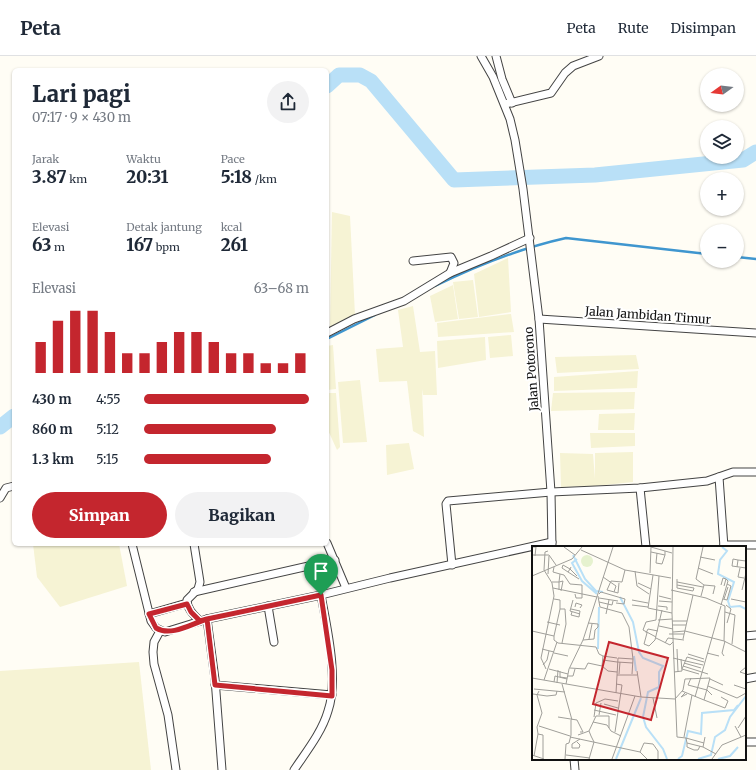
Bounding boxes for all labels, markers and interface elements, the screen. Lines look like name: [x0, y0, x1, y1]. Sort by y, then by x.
text: Peta: [20, 16, 61, 40]
text: Peta: [567, 19, 596, 37]
text: Rute: [618, 19, 649, 37]
text: Disimpan: [671, 19, 736, 37]
north arrow: [700, 68, 744, 112]
map controls: [700, 68, 744, 268]
text: Lari pagi: [32, 80, 131, 108]
button: share: [267, 81, 309, 123]
text: 07:17 · 9 × 430 m: [32, 109, 131, 126]
button: layers: [700, 120, 744, 164]
text: Jarak: [32, 152, 59, 166]
text: Waktu: [126, 152, 161, 166]
text: Pace: [221, 152, 245, 166]
text: 3.87: [32, 166, 67, 188]
text: 20:31: [126, 166, 168, 188]
text: 5:18: [221, 166, 252, 188]
text: km: [67, 172, 87, 186]
text: /km: [252, 172, 277, 186]
button: +: [700, 172, 744, 216]
text: Elevasi: [32, 220, 69, 234]
text: Detak jantung: [126, 220, 202, 234]
text: kcal: [221, 220, 242, 234]
button: −: [700, 224, 744, 268]
text: 63: [32, 234, 51, 256]
text: 167: [126, 234, 153, 256]
text: 261: [221, 234, 248, 256]
text: m: [51, 240, 65, 254]
text: bpm: [153, 240, 180, 254]
text: Elevasi: [32, 280, 76, 297]
text: 63–68 m: [254, 280, 309, 297]
street label: Jalan Jambidan Timur: [584, 303, 712, 327]
street label: Jalan Potorono: [521, 326, 541, 413]
text: 430 m: [32, 391, 72, 408]
text: 4:55: [96, 391, 121, 408]
text: 860 m: [32, 421, 73, 438]
text: 5:12: [96, 421, 119, 438]
text: 1.3 km: [32, 451, 74, 468]
text: 5:15: [96, 451, 119, 468]
button: Simpan: [32, 492, 167, 538]
button: Bagikan: [175, 492, 309, 538]
inset map: [532, 546, 746, 760]
pin: [304, 554, 338, 595]
icon: arrive: [310, 560, 332, 582]

